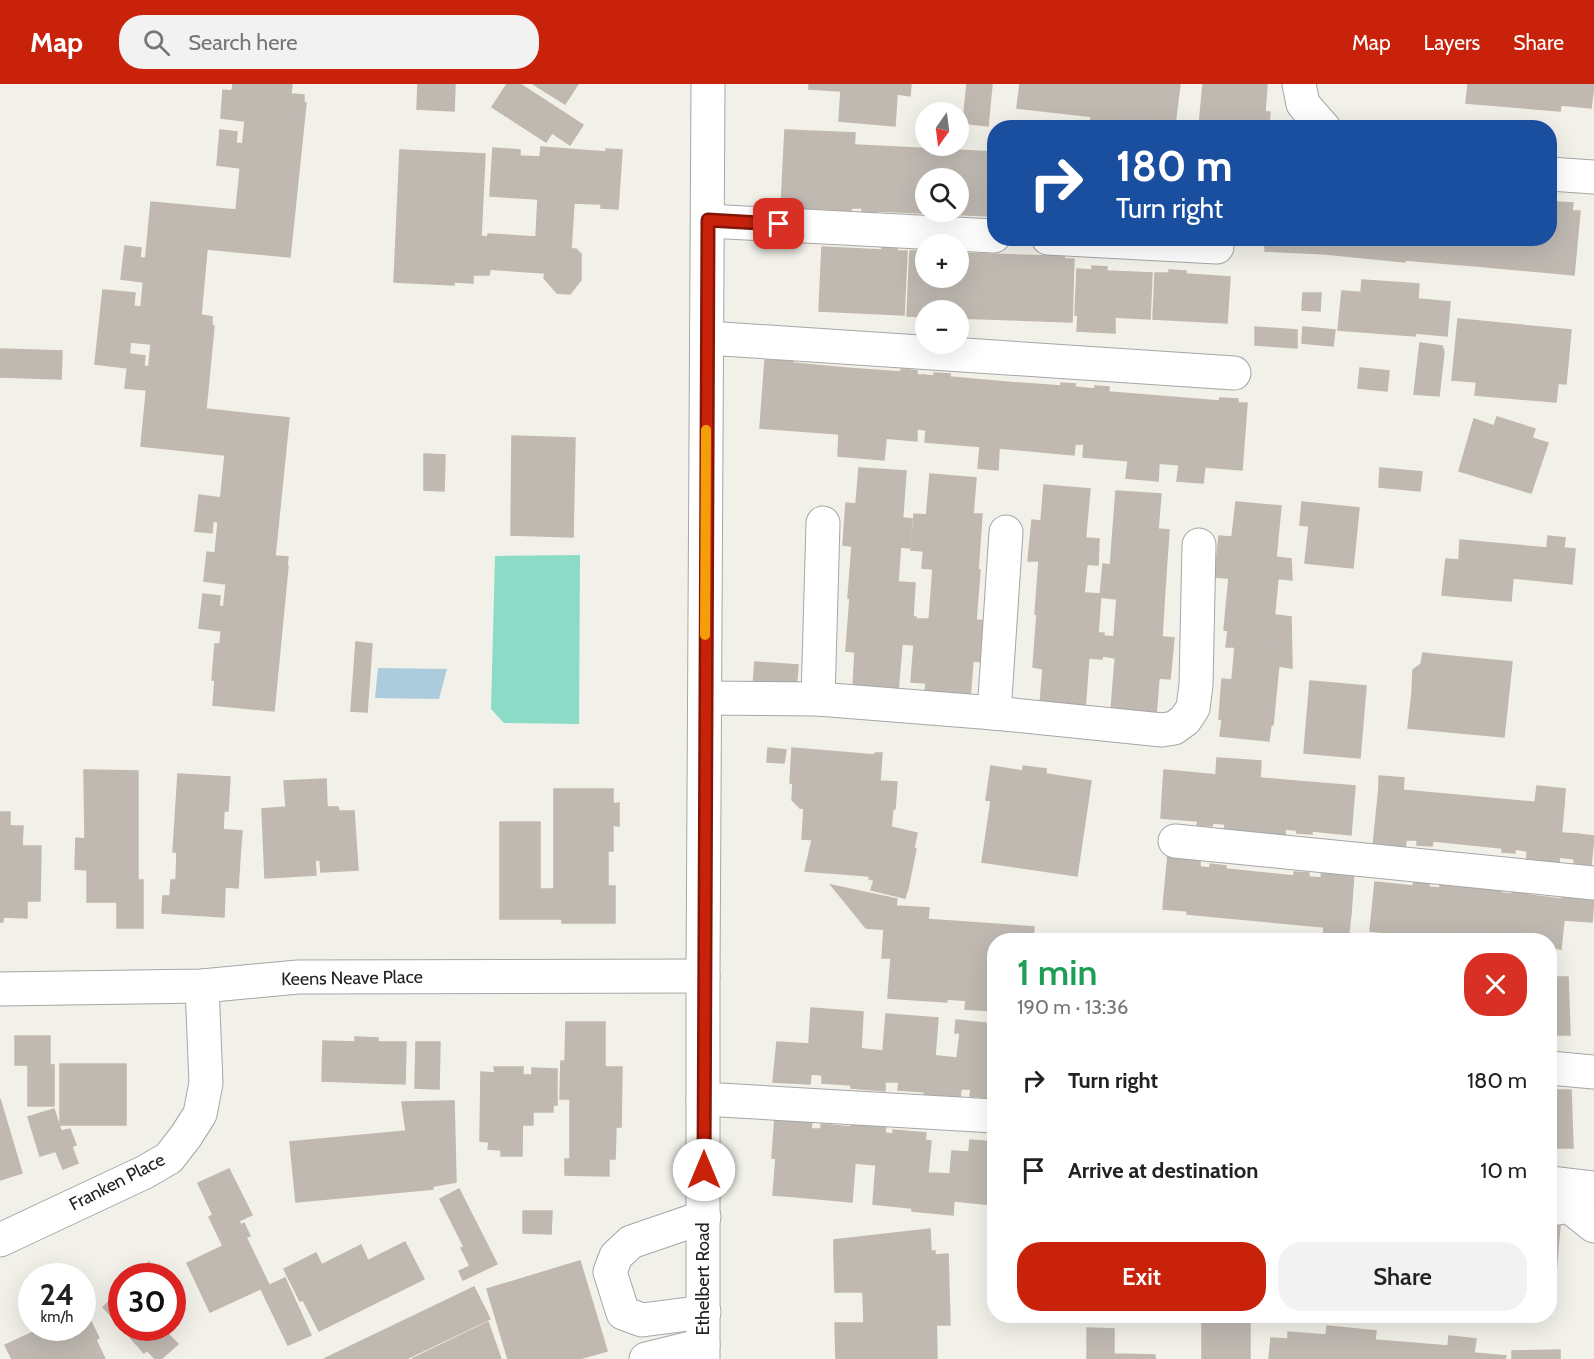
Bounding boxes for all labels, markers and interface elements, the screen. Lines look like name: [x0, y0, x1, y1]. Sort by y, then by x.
search box: [119, 15, 539, 69]
text: Map: [30, 25, 83, 59]
icon: search: [140, 26, 173, 59]
text: Search here: [188, 29, 297, 56]
text: Map: [1352, 30, 1391, 55]
text: Layers: [1424, 30, 1480, 55]
text: Share: [1513, 30, 1564, 55]
north arrow: [915, 102, 969, 156]
map controls: [915, 102, 969, 354]
text: 180 m: [1116, 140, 1232, 192]
icon: right: [1017, 144, 1095, 222]
button: search: [915, 168, 969, 222]
text: Turn right: [1116, 192, 1223, 225]
pin: [753, 198, 804, 249]
icon: arrive: [762, 207, 795, 240]
button: +: [915, 234, 969, 288]
button: −: [915, 300, 969, 354]
text: 1 min: [1017, 950, 1097, 994]
button: close: [1464, 953, 1527, 1016]
street label: Keens Neave Place: [281, 966, 423, 990]
text: 190 m · 13:36: [1017, 995, 1128, 1019]
icon: right: [1017, 1064, 1050, 1097]
text: Turn right: [1068, 1067, 1158, 1094]
text: 180 m: [1467, 1067, 1527, 1094]
position arrow: [672, 1138, 736, 1202]
street label: Franken Place: [66, 1149, 168, 1215]
icon: arrive: [1017, 1154, 1050, 1187]
text: Arrive at destination: [1068, 1157, 1258, 1184]
text: 10 m: [1480, 1157, 1527, 1184]
street label: Ethelbert Road: [692, 1222, 714, 1336]
button: Exit: [1017, 1242, 1266, 1311]
button: Share: [1278, 1242, 1527, 1311]
speed limit sign: 30: [108, 1263, 186, 1341]
text: 24: [40, 1276, 74, 1313]
text: km/h: [41, 1308, 73, 1326]

